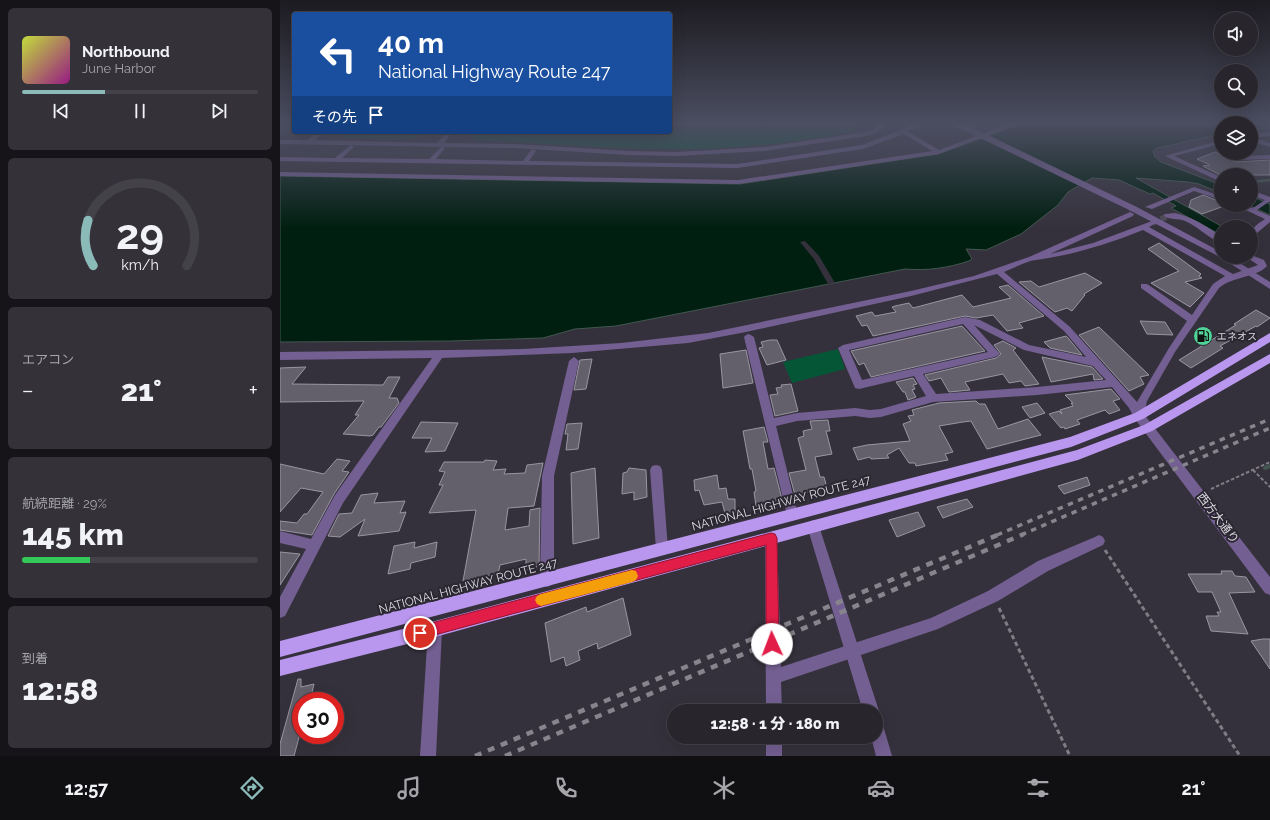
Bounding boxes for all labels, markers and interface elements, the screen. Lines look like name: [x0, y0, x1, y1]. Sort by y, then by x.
map controls: [1214, 12, 1258, 264]
button: sound: [1214, 12, 1258, 56]
text: 40 m: [378, 27, 444, 60]
icon: left: [312, 28, 364, 80]
text: Northbound: [82, 43, 170, 61]
text: June Harbor: [82, 61, 156, 76]
text: National Highway Route 247: [378, 61, 610, 82]
button: search: [1214, 64, 1258, 108]
icon: previous: [50, 100, 72, 122]
icon: pause: [129, 100, 151, 122]
icon: next: [208, 100, 230, 122]
icon: arrive: [365, 104, 387, 126]
text: その先: [312, 108, 357, 126]
button: layers: [1214, 116, 1258, 160]
button: +: [1214, 168, 1258, 212]
text: 29: [116, 210, 164, 259]
button: −: [1214, 220, 1258, 264]
text: km/h: [121, 257, 159, 273]
fuel station icon: エネオス: [1192, 325, 1214, 347]
place label: エネオス: [1217, 331, 1257, 342]
text: エアコン: [22, 352, 74, 367]
text: 21°: [121, 373, 162, 408]
text: −: [22, 377, 34, 403]
text: +: [249, 377, 258, 403]
street label: NATIONAL HIGHWAY ROUTE 247: [690, 472, 872, 534]
street label: 西方大通り: [1194, 490, 1242, 546]
text: 航続距離 · 29%: [22, 496, 107, 511]
text: 145 km: [22, 517, 124, 552]
street label: NATIONAL HIGHWAY ROUTE 247: [377, 555, 559, 617]
pin: [403, 616, 437, 650]
icon: arrive: [409, 622, 431, 644]
position arrow: [751, 623, 793, 665]
text: 到着: [22, 651, 48, 666]
text: 12:58: [22, 672, 98, 707]
speed limit sign: 30: [292, 692, 344, 744]
text: 12:58 · 1 分 · 180 m: [710, 715, 840, 733]
icon: directions: [238, 774, 266, 802]
icon: music: [395, 774, 423, 802]
icon: phone: [552, 774, 580, 802]
icon: climate: [710, 774, 738, 802]
icon: car: [867, 774, 895, 802]
icon: filters: [1024, 774, 1052, 802]
text: 12:57: [65, 778, 108, 799]
text: 21°: [1182, 778, 1205, 799]

